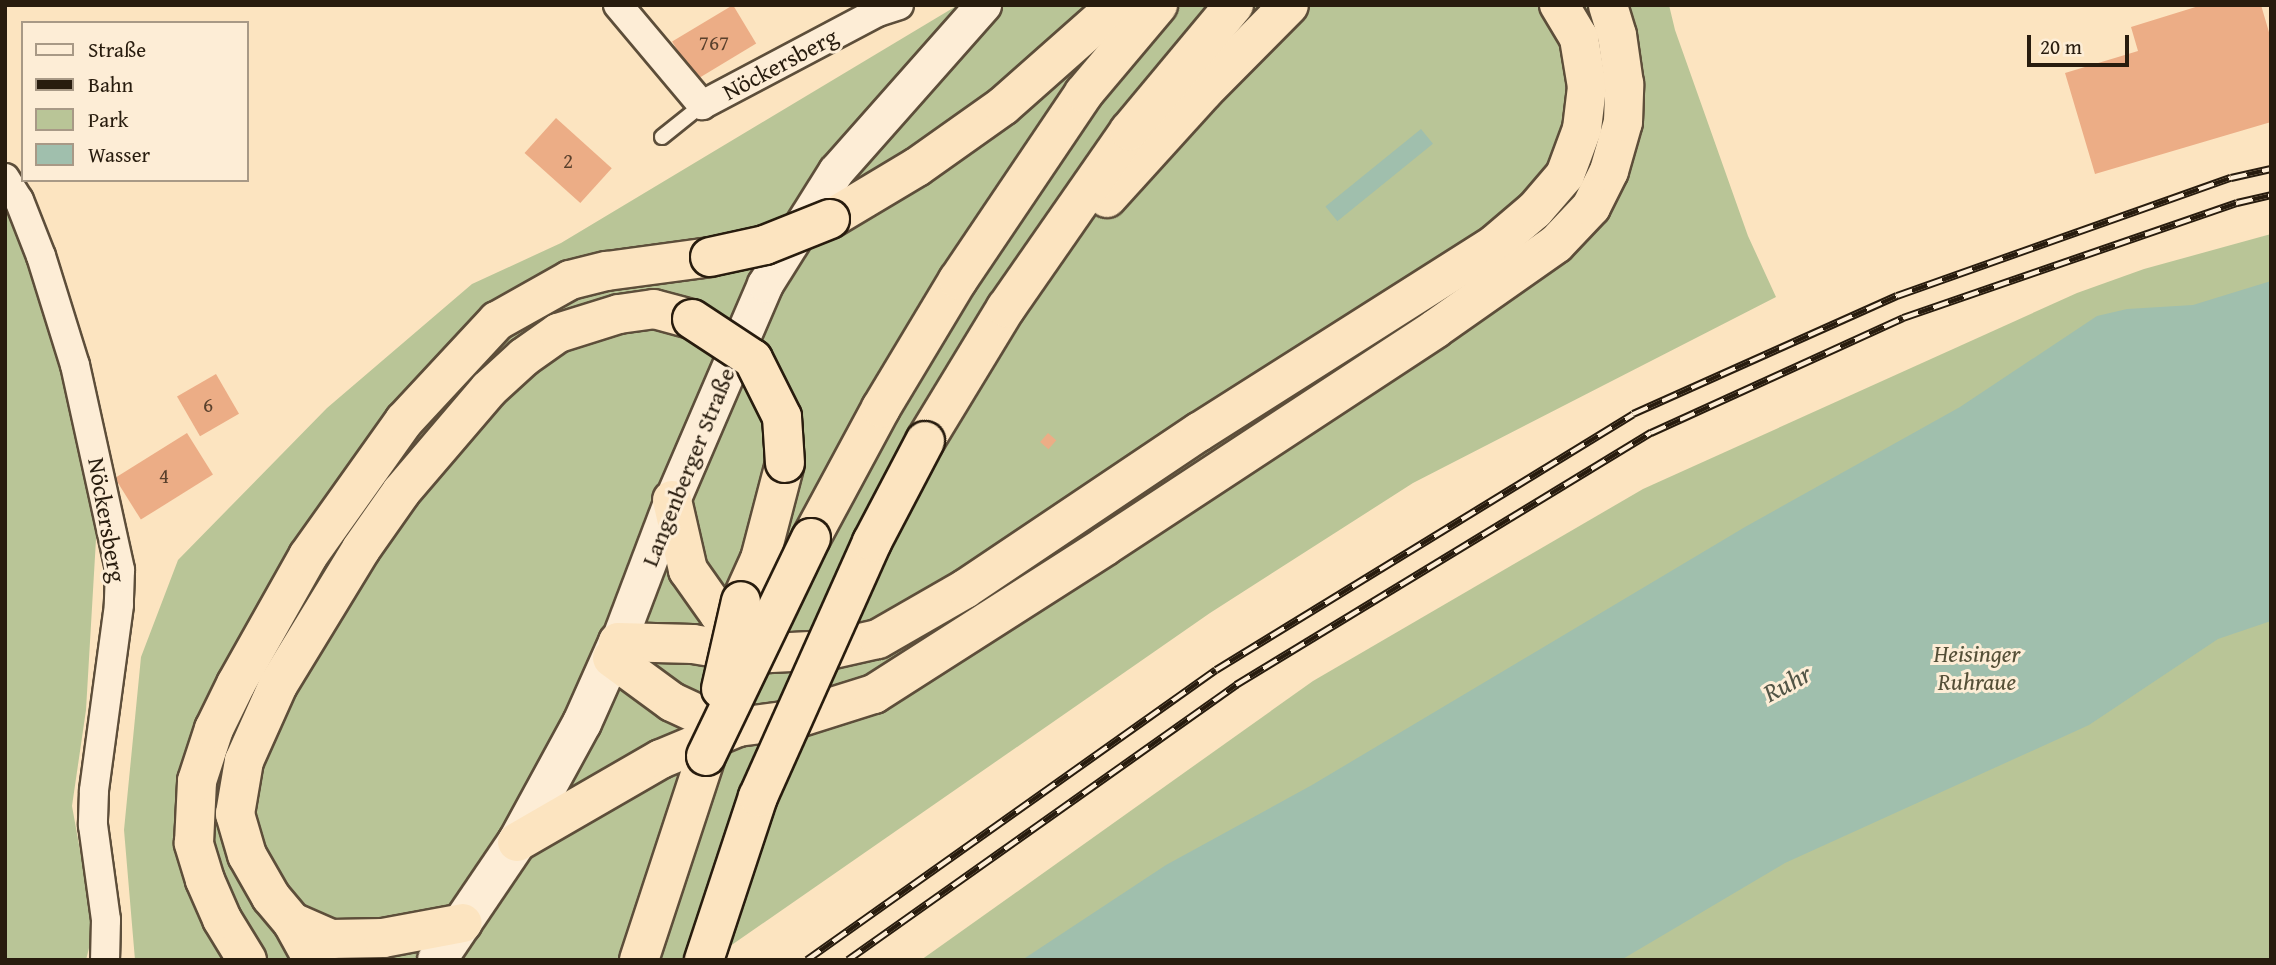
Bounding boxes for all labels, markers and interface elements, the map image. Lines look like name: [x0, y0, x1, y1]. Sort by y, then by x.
legend: [21, 21, 248, 182]
scale bar: [2031, 21, 2132, 65]
street label: Nöckersberg: [718, 22, 842, 106]
house number: 767: [699, 30, 729, 56]
text: 20 m: [2040, 31, 2082, 62]
text: Straße: [88, 34, 146, 65]
text: Bahn: [88, 69, 133, 100]
text: Park: [88, 104, 129, 135]
text: Wasser: [88, 139, 150, 170]
house number: 2: [563, 148, 573, 174]
street label: Langenberger Straße: [635, 363, 741, 571]
house number: 6: [203, 392, 213, 418]
street label: Nöckersberg: [82, 455, 132, 585]
house number: 4: [159, 463, 169, 489]
park label: Heisinger Ruhraue: [1934, 640, 2020, 696]
water label: Ruhr: [1758, 657, 1816, 709]

